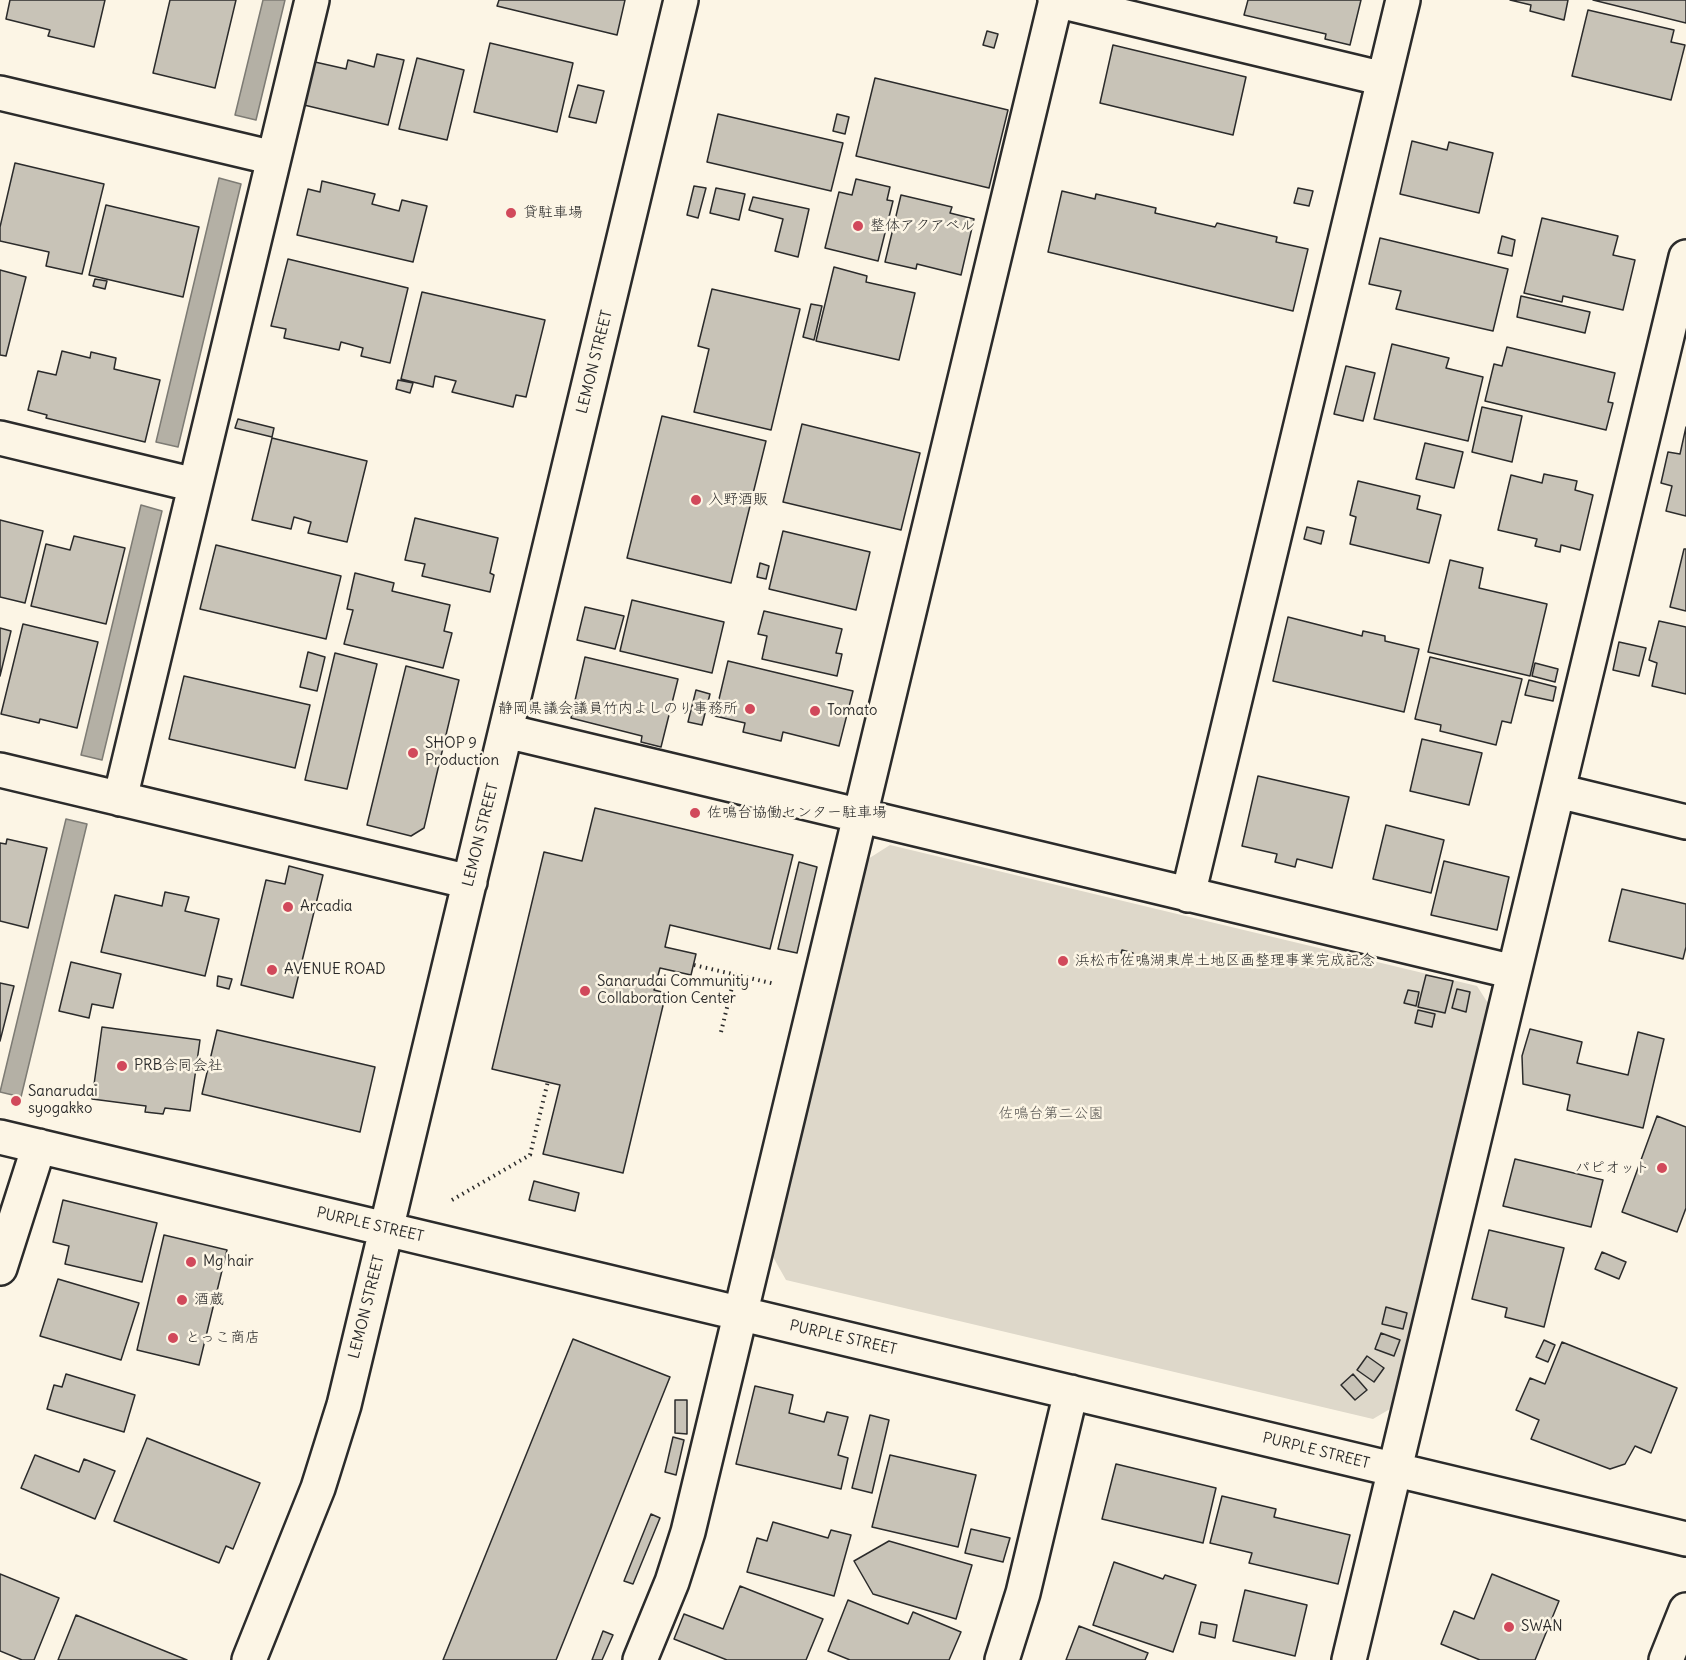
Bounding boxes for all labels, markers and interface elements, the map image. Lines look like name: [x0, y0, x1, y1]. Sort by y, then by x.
place label: 貸駐車場: [523, 204, 583, 222]
marker: 貸駐車場: [504, 206, 518, 220]
place label: 整体アクアベル: [870, 217, 975, 235]
marker: 整体アクアベル: [851, 219, 865, 233]
street label: LEMON STREET: [573, 308, 617, 416]
place label: 入野酒販: [708, 491, 768, 509]
marker: 入野酒販: [689, 493, 703, 507]
place label: 静岡県議会議員竹内よしのり事務所: [498, 700, 738, 718]
marker: 静岡県議会議員竹内よしのり事務所: [743, 702, 757, 716]
place label: Tomato: [827, 702, 878, 720]
marker: Tomato: [808, 704, 822, 718]
place label: SHOP 9 Production: [425, 735, 499, 770]
marker: SHOP 9 Production: [406, 746, 420, 760]
street label: LEMON STREET: [459, 781, 503, 889]
place label: 佐鳴台協働センター駐車場: [707, 804, 887, 822]
marker: 佐鳴台協働センター駐車場: [688, 806, 702, 820]
place label: Arcadia: [300, 898, 352, 916]
marker: Arcadia: [281, 900, 295, 914]
place label: 浜松市佐鳴湖東岸土地区画整理事業完成記念: [1075, 952, 1375, 970]
marker: 浜松市佐鳴湖東岸土地区画整理事業完成記念: [1056, 954, 1070, 968]
place label: AVENUE ROAD: [284, 961, 386, 979]
marker: AVENUE ROAD: [265, 963, 279, 977]
place label: Sanarudai Community Collaboration Center: [597, 973, 749, 1008]
marker: Sanarudai Community Collaboration Center: [578, 984, 592, 998]
place label: PRB合同会社: [134, 1057, 222, 1075]
marker: PRB合同会社: [115, 1059, 129, 1073]
place label: Sanarudai syogakko: [28, 1083, 98, 1118]
marker: Sanarudai syogakko: [9, 1094, 23, 1108]
park label: 佐鳴台第二公園: [999, 1105, 1103, 1123]
place label: パピオット: [1575, 1159, 1650, 1177]
marker: パピオット: [1655, 1161, 1669, 1175]
street label: PURPLE STREET: [315, 1204, 425, 1246]
place label: Mg hair: [203, 1253, 254, 1271]
street label: LEMON STREET: [345, 1253, 389, 1361]
marker: Mg hair: [184, 1255, 198, 1269]
place label: 酒蔵: [194, 1291, 224, 1309]
marker: 酒蔵: [175, 1293, 189, 1307]
street label: PURPLE STREET: [788, 1317, 898, 1359]
place label: とっこ商店: [185, 1329, 260, 1347]
marker: とっこ商店: [166, 1331, 180, 1345]
street label: PURPLE STREET: [1261, 1429, 1371, 1473]
place label: SWAN: [1521, 1618, 1563, 1636]
marker: SWAN: [1502, 1620, 1516, 1634]

